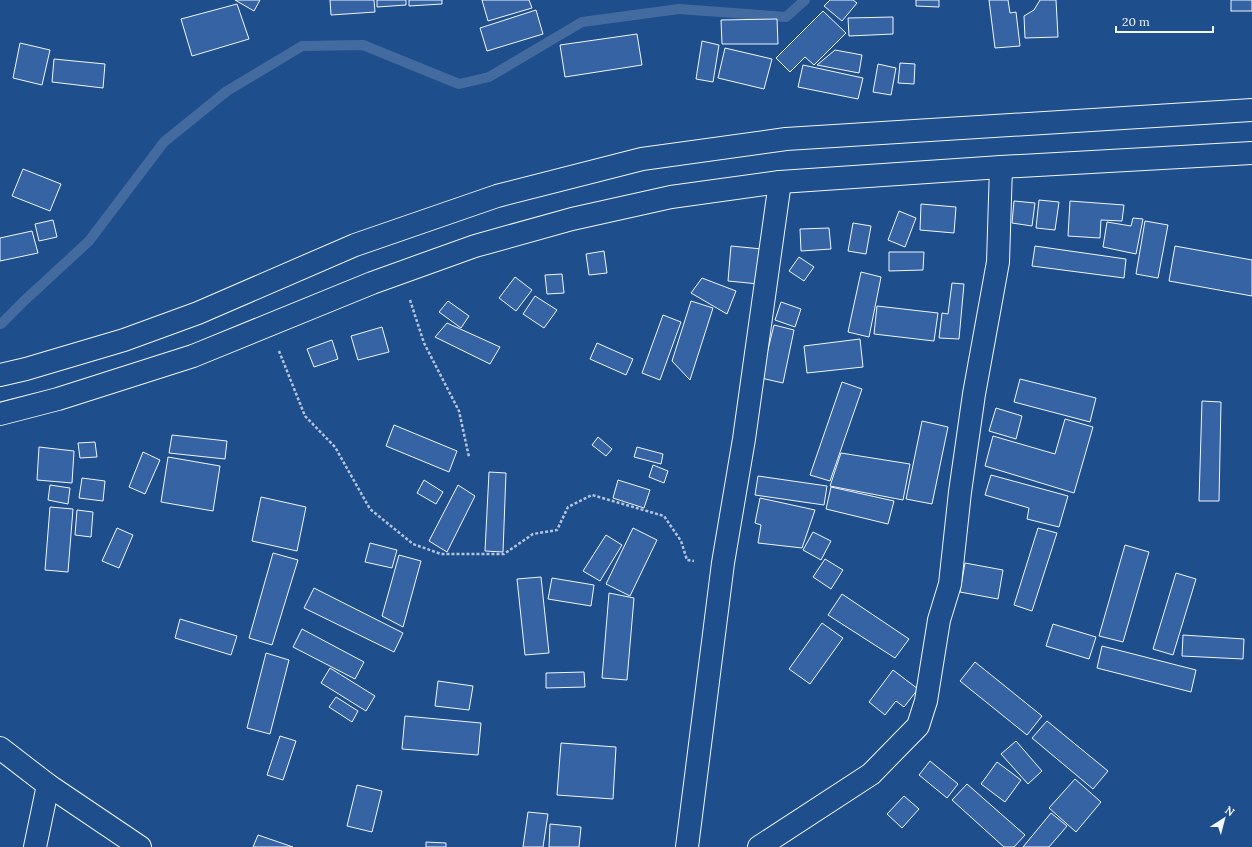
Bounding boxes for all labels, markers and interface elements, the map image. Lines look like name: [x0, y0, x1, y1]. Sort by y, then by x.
scale bar: [1116, 8, 1213, 34]
text: 20 m: [1122, 14, 1150, 29]
north arrow: [1204, 799, 1244, 839]
text: N: [1222, 803, 1238, 819]

